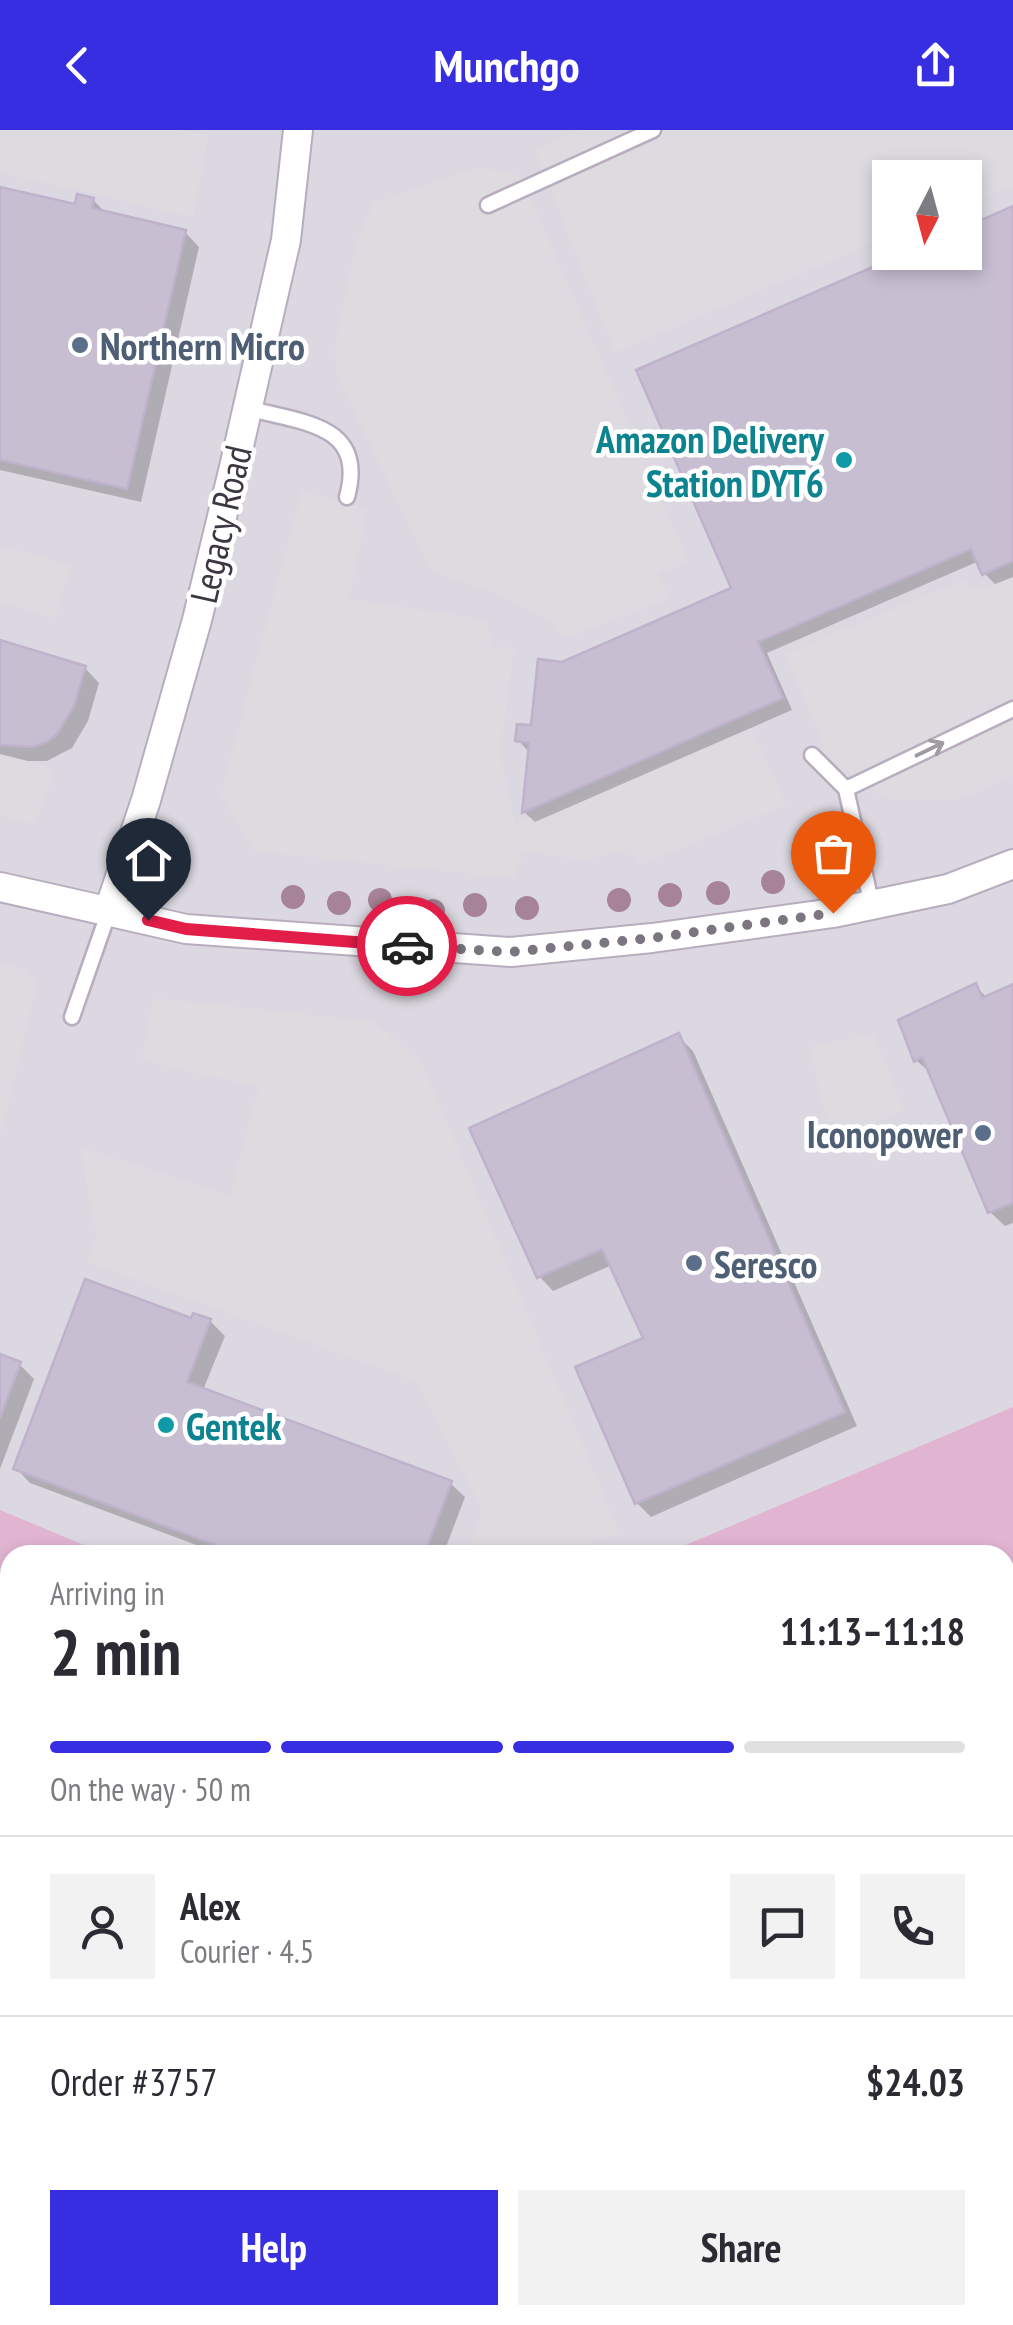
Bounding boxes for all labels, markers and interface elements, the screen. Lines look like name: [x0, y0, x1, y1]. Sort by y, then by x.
text: Munchgo: [433, 36, 580, 94]
icon: back: [50, 38, 105, 93]
icon: share: [908, 38, 963, 93]
north arrow: [872, 160, 982, 270]
map controls: [872, 160, 982, 270]
place label: Northern Micro: [100, 321, 305, 370]
marker: Northern Micro: [69, 334, 91, 356]
place label: Amazon Delivery Station DYT6: [595, 414, 825, 507]
street label: Legacy Road: [178, 440, 262, 608]
marker: Amazon Delivery Station DYT6: [833, 449, 855, 471]
one-way arrow: [914, 739, 944, 758]
pin: [791, 811, 876, 914]
pin: [106, 818, 191, 921]
icon: bag: [806, 826, 861, 881]
icon: home: [121, 833, 176, 888]
courier: [357, 896, 457, 996]
icon: car: [380, 919, 435, 974]
place label: Iconopower: [807, 1109, 964, 1158]
marker: Iconopower: [972, 1122, 994, 1144]
place label: Seresco: [714, 1239, 817, 1288]
marker: Seresco: [683, 1252, 705, 1274]
place label: Gentek: [186, 1401, 282, 1450]
marker: Gentek: [155, 1414, 177, 1436]
text: Arriving in: [50, 1572, 165, 1614]
text: 11:13–11:18: [780, 1606, 965, 1655]
text: 2 min: [50, 1609, 181, 1693]
text: On the way · 50 m: [50, 1768, 251, 1810]
button: person: [50, 1874, 155, 1979]
button: chat: [730, 1874, 835, 1979]
button: phone: [860, 1874, 965, 1979]
text: Alex: [180, 1881, 241, 1930]
text: Courier · 4.5: [180, 1930, 314, 1972]
text: Order #3757: [50, 2057, 217, 2106]
text: $24.03: [866, 2057, 965, 2106]
button: Help: [50, 2190, 498, 2305]
button: Share: [518, 2190, 965, 2305]

